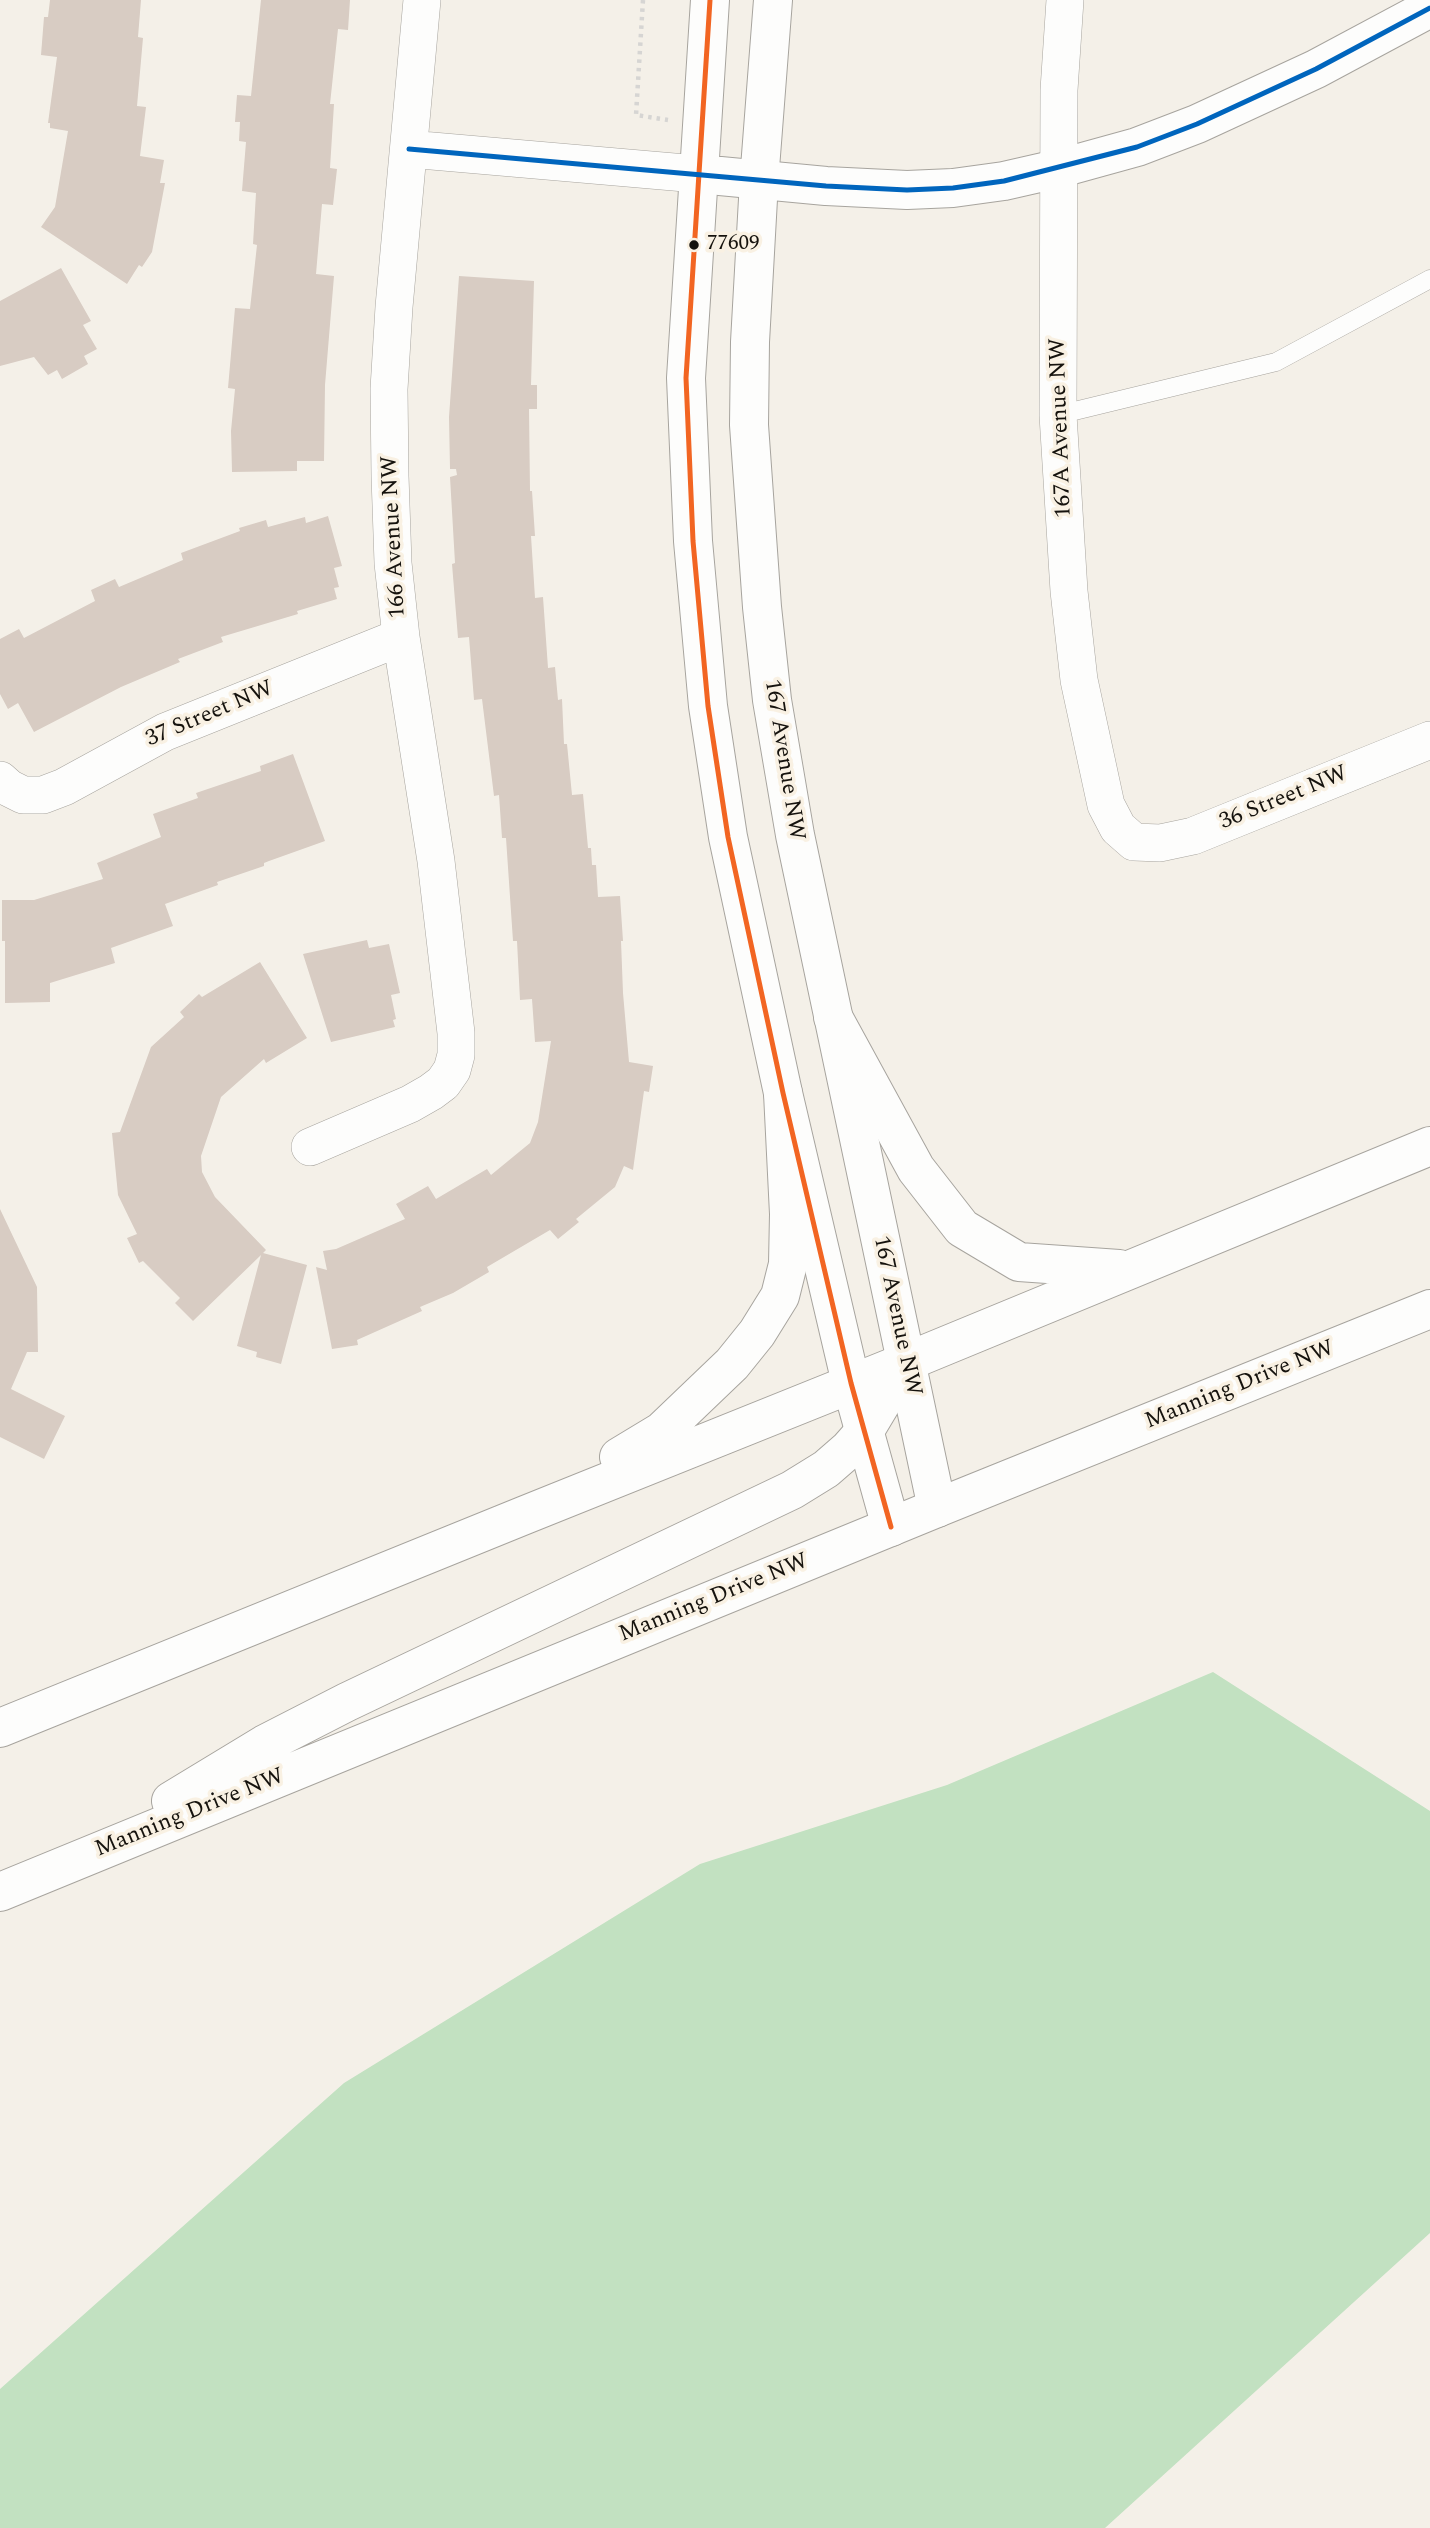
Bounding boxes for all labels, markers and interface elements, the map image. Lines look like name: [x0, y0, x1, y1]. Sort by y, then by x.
place label: 77609: [707, 232, 759, 258]
marker: 77609: [687, 238, 701, 252]
street label: 167A Avenue NW: [1045, 338, 1079, 518]
street label: 166 Avenue NW: [377, 455, 413, 619]
street label: 37 Street NW: [142, 676, 278, 754]
street label: 167 Avenue NW: [757, 678, 809, 842]
street label: 36 Street NW: [1216, 761, 1352, 837]
street label: 167 Avenue NW: [866, 1234, 926, 1398]
street label: Manning Drive NW: [1141, 1335, 1339, 1437]
street label: Manning Drive NW: [615, 1548, 813, 1650]
street label: Manning Drive NW: [91, 1763, 289, 1865]

